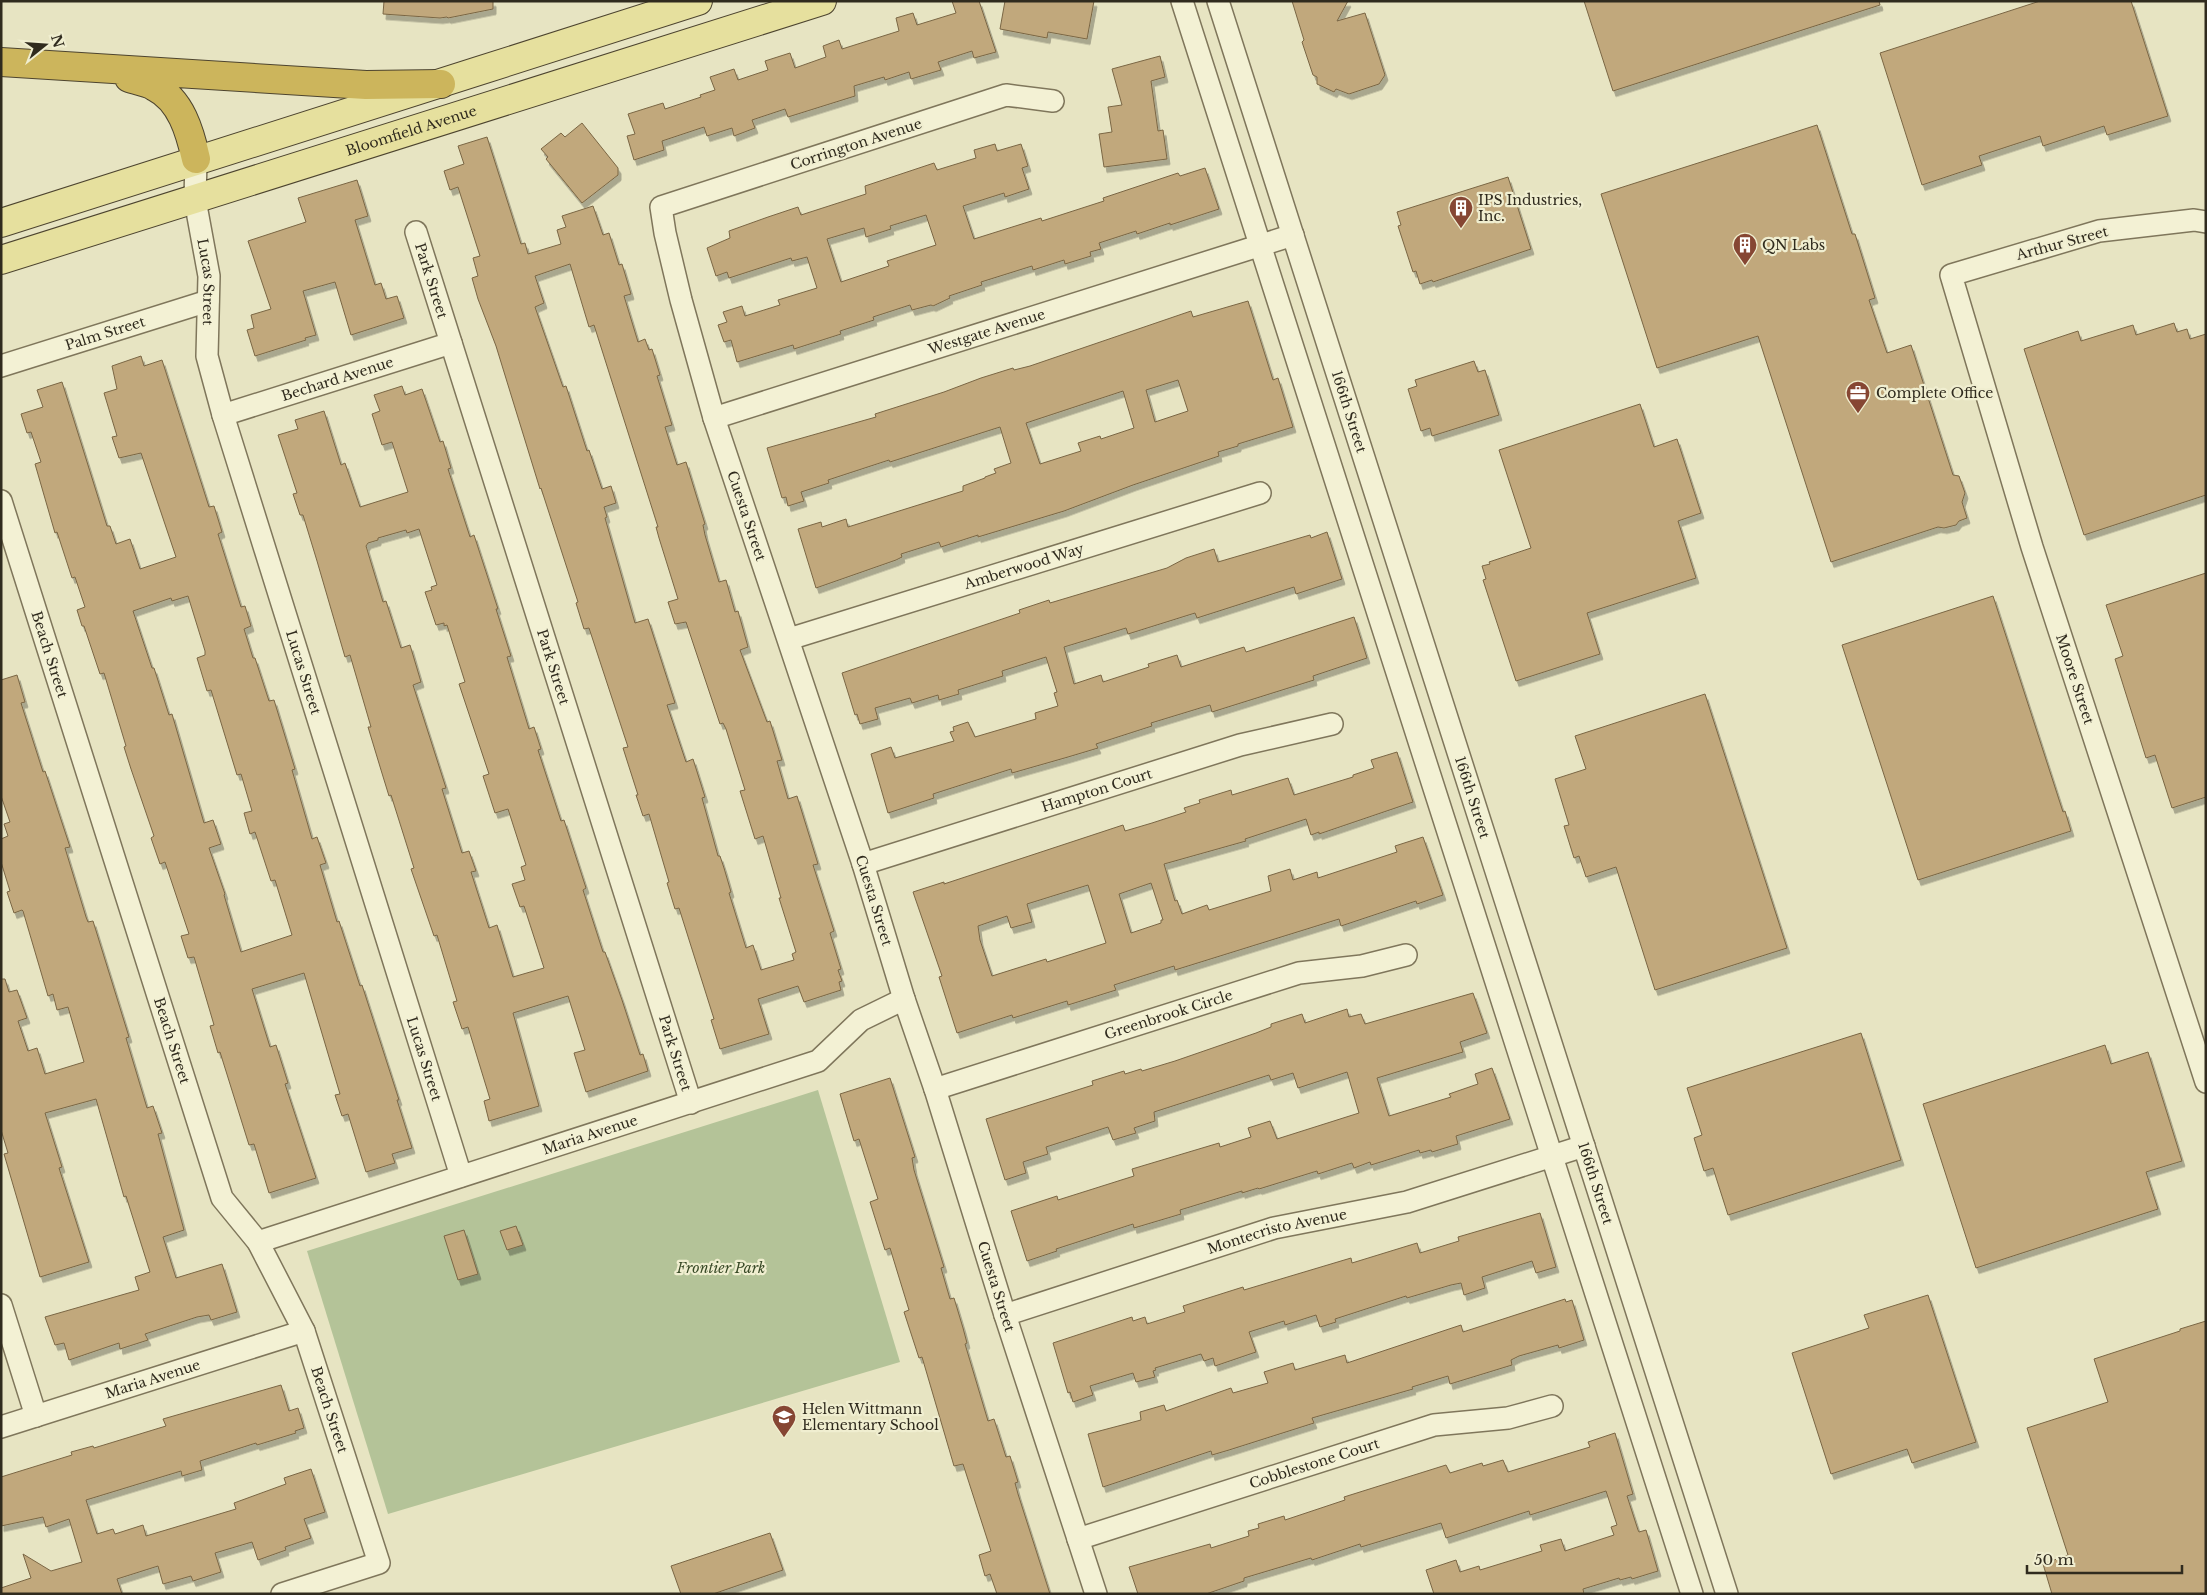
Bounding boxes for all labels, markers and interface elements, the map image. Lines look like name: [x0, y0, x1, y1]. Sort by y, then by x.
north arrow: [20, 20, 70, 70]
text: N: [47, 32, 68, 50]
street label: Bloomfield Avenue: [343, 101, 479, 160]
street label: Corrington Avenue: [788, 114, 924, 174]
place label: IPS Industries, Inc.: [1478, 191, 1582, 225]
building icon: IPS Industries, Inc.: [1448, 195, 1474, 229]
street label: Arthur Street: [2013, 222, 2111, 264]
building icon: QN Labs: [1732, 232, 1758, 266]
place label: QN Labs: [1762, 236, 1825, 254]
street label: Lucas Street: [193, 237, 218, 326]
street label: Park Street: [411, 240, 452, 321]
street label: Westgate Avenue: [925, 305, 1047, 359]
street label: Palm Street: [63, 312, 148, 354]
street label: Bechard Avenue: [279, 353, 396, 405]
street label: 166th Street: [1328, 368, 1371, 456]
office icon: Complete Office: [1845, 380, 1871, 414]
place label: Complete Office: [1876, 384, 1993, 402]
street label: Cuesta Street: [723, 468, 770, 564]
street label: Amberwood Way: [961, 539, 1086, 593]
street label: Beach Street: [27, 609, 72, 701]
street label: Park Street: [533, 627, 574, 708]
street label: Lucas Street: [282, 628, 325, 717]
street label: Moore Street: [2052, 632, 2098, 727]
street label: 166th Street: [1451, 754, 1494, 841]
street label: Hampton Court: [1039, 764, 1155, 816]
street label: Cuesta Street: [852, 853, 897, 949]
street label: Greenbrook Circle: [1102, 986, 1235, 1043]
street label: Beach Street: [150, 995, 194, 1087]
street label: Park Street: [655, 1013, 696, 1094]
street label: Lucas Street: [403, 1014, 446, 1104]
street label: Maria Avenue: [540, 1111, 640, 1158]
street label: 166th Street: [1574, 1140, 1617, 1227]
street label: Montecristo Avenue: [1205, 1205, 1348, 1258]
street label: Cuesta Street: [974, 1239, 1019, 1335]
park label: Frontier Park: [676, 1259, 765, 1277]
street label: Maria Avenue: [103, 1355, 202, 1402]
street label: Beach Street: [307, 1364, 352, 1456]
place label: Helen Wittmann Elementary School: [802, 1400, 939, 1434]
school or university icon: Helen Wittmann Elementary School: [771, 1404, 797, 1438]
street label: Cobblestone Court: [1247, 1434, 1382, 1493]
scale bar: [2027, 1542, 2182, 1574]
text: 50 m: [2034, 1550, 2074, 1569]

